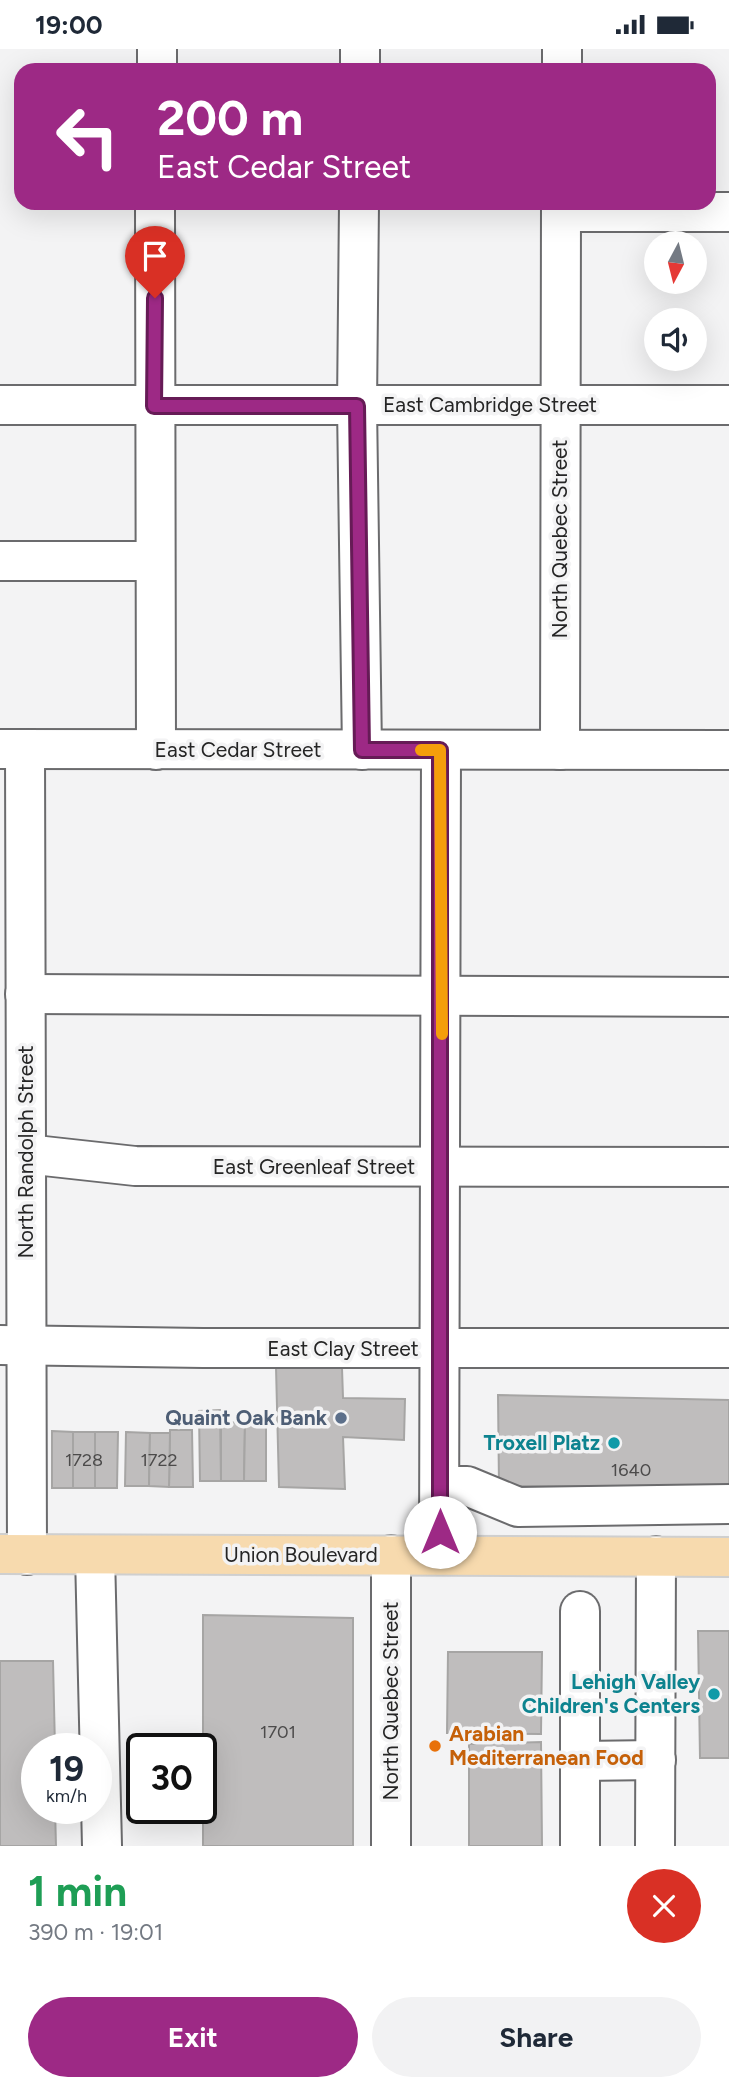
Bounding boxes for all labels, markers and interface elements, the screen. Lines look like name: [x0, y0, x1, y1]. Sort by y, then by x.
text: 19:00: [35, 9, 103, 41]
text: 200 m: [157, 88, 303, 147]
icon: left: [42, 91, 133, 182]
text: East Cedar Street: [157, 148, 411, 186]
pin: [125, 226, 185, 298]
north arrow: [644, 231, 707, 294]
map controls: [644, 231, 707, 371]
icon: arrive: [136, 237, 174, 275]
button: sound: [644, 308, 707, 371]
street label: East Cambridge Street: [383, 392, 597, 417]
street label: North Quebec Street: [547, 439, 572, 639]
street label: East Cedar Street: [155, 737, 321, 762]
street label: North Randolph Street: [13, 1045, 38, 1259]
street label: East Greenleaf Street: [213, 1154, 415, 1179]
street label: East Clay Street: [267, 1336, 419, 1361]
place label: Quaint Oak Bank: [165, 1405, 328, 1430]
marker: Quaint Oak Bank: [333, 1410, 349, 1426]
place label: Troxell Platz: [483, 1430, 600, 1455]
marker: Troxell Platz: [606, 1435, 622, 1451]
house number: 1728: [65, 1449, 103, 1471]
house number: 1722: [140, 1449, 178, 1471]
house number: 1640: [611, 1459, 651, 1481]
position arrow: [403, 1495, 477, 1569]
street label: Union Boulevard: [224, 1542, 378, 1567]
street label: North Quebec Street: [378, 1601, 403, 1801]
place label: Lehigh Valley Children's Centers: [522, 1669, 701, 1718]
marker: Lehigh Valley Children's Centers: [706, 1686, 722, 1702]
house number: 1701: [260, 1721, 296, 1743]
place label: Arabian Mediterranean Food: [449, 1721, 644, 1770]
speed limit sign: 30: [126, 1733, 217, 1824]
marker: Arabian Mediterranean Food: [427, 1738, 443, 1754]
text: 19: [49, 1748, 84, 1790]
text: km/h: [46, 1785, 87, 1807]
text: 1 min: [28, 1866, 127, 1917]
button: close: [627, 1869, 701, 1943]
text: 390 m · 19:01: [28, 1918, 163, 1946]
button: Exit: [28, 1997, 358, 2077]
button: Share: [372, 1997, 701, 2077]

